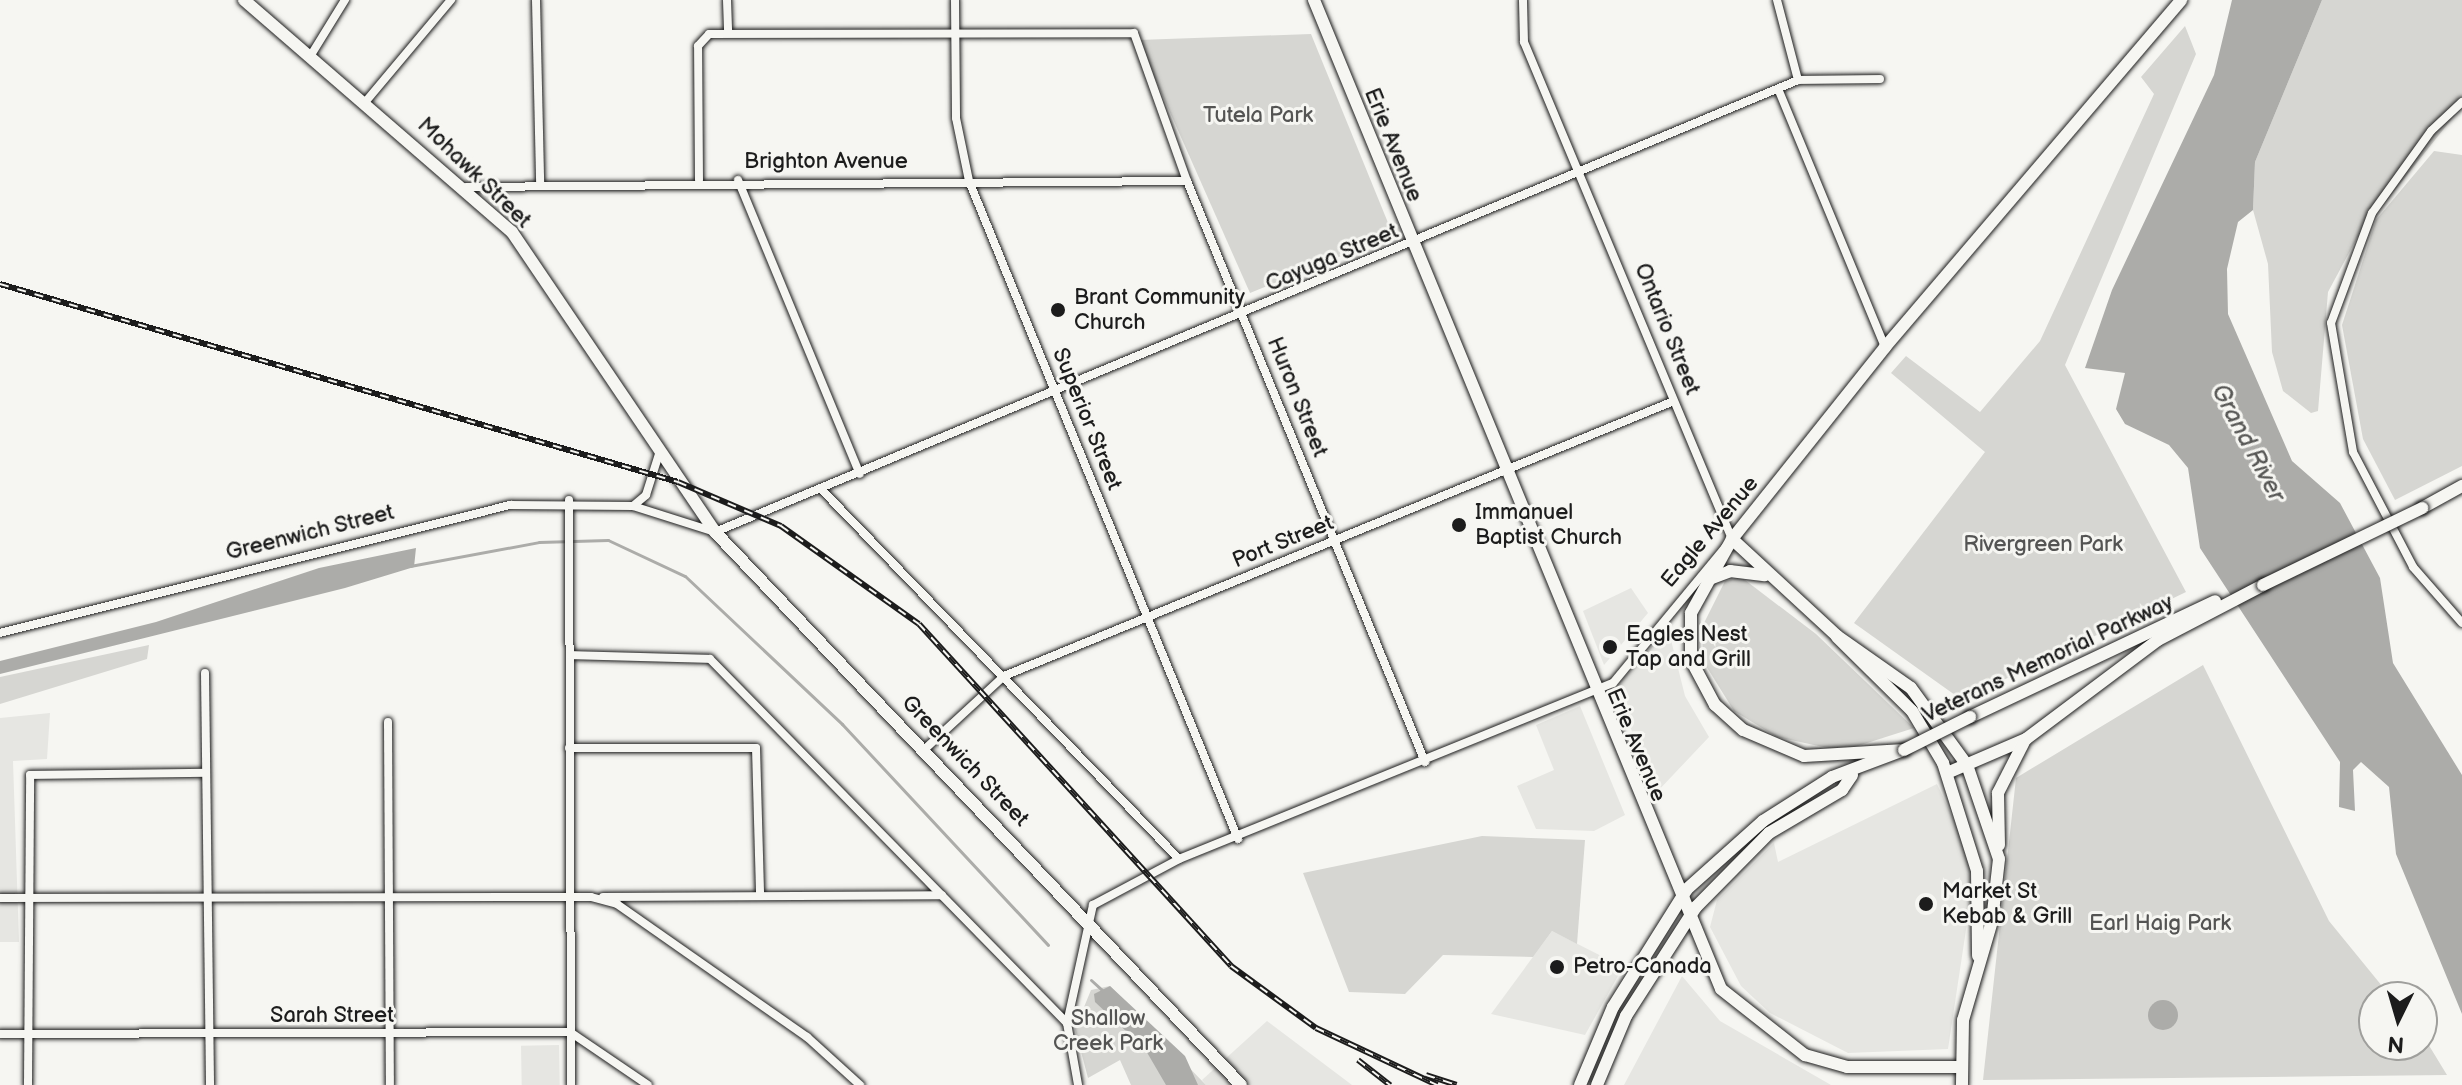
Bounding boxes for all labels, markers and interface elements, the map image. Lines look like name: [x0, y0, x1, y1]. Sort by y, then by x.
street label: Erie Avenue: [1358, 84, 1428, 206]
park label: Tutela Park: [1203, 103, 1313, 129]
street label: Mohawk Street: [412, 112, 536, 234]
street label: Brighton Avenue: [744, 149, 908, 175]
street label: Cayuga Street: [1262, 218, 1402, 298]
street label: Ontario Street: [1629, 259, 1705, 399]
place label: Brant Community Church: [1074, 284, 1245, 336]
marker: Brant Community Church: [1049, 301, 1067, 319]
street label: Huron Street: [1261, 333, 1333, 461]
street label: Superior Street: [1046, 344, 1128, 494]
water label: Grand River: [2205, 379, 2291, 507]
street label: Eagle Avenue: [1656, 471, 1764, 593]
street label: Greenwich Street: [223, 499, 397, 567]
place label: Immanuel Baptist Church: [1475, 499, 1622, 550]
street label: Port Street: [1229, 510, 1337, 574]
marker: Immanuel Baptist Church: [1450, 516, 1468, 534]
park label: Rivergreen Park: [1963, 532, 2123, 558]
street label: Veterans Memorial Parkway: [1918, 589, 2178, 729]
place label: Eagles Nest Tap and Grill: [1626, 621, 1751, 672]
marker: Eagles Nest Tap and Grill: [1601, 638, 1619, 656]
street label: Erie Avenue: [1600, 684, 1672, 806]
street label: Greenwich Street: [896, 690, 1034, 832]
place label: Market St Kebab & Grill: [1942, 878, 2072, 930]
marker: Market St Kebab & Grill: [1917, 895, 1935, 913]
park label: Earl Haig Park: [2089, 911, 2231, 937]
place label: Petro-Canada: [1573, 954, 1712, 980]
marker: Petro-Canada: [1548, 958, 1566, 976]
north arrow: [2358, 981, 2438, 1061]
street label: Sarah Street: [270, 1003, 394, 1029]
park label: Shallow Creek Park: [1053, 1005, 1163, 1056]
text: N: [2387, 1029, 2405, 1058]

